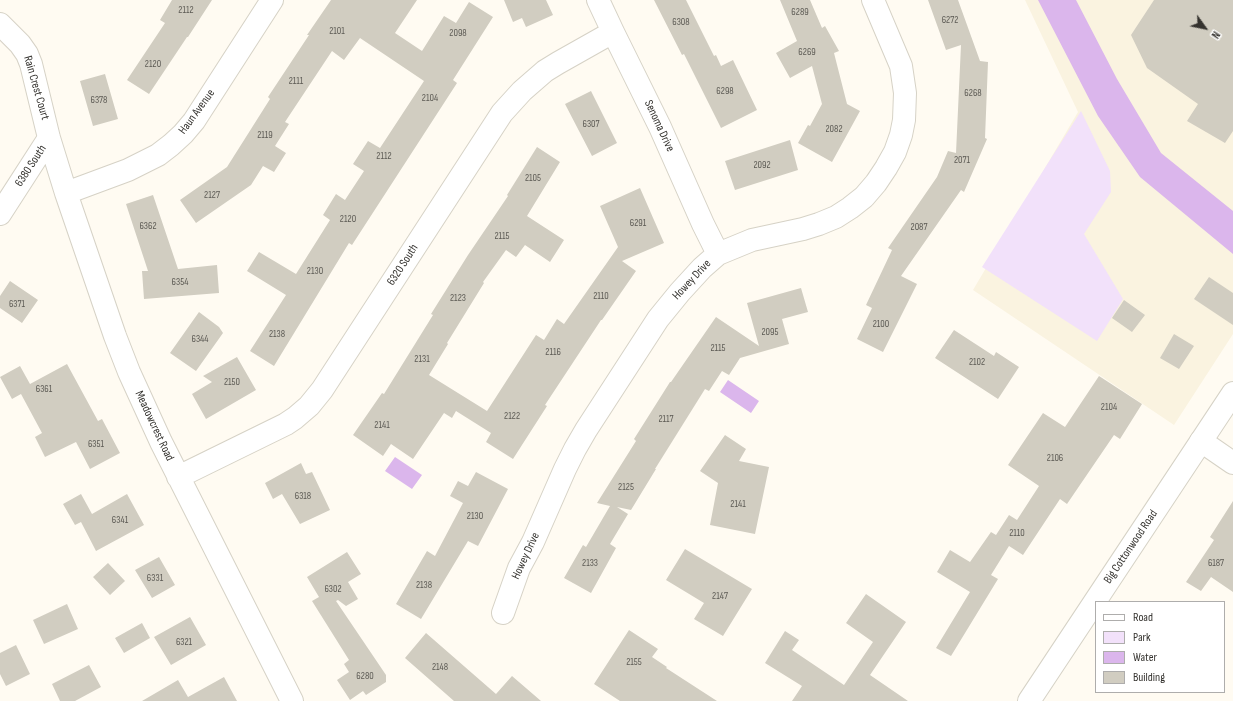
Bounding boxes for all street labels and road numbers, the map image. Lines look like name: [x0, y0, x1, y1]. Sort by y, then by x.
street label: Rain Crest Court: [20, 54, 52, 122]
street label: Haun Avenue: [176, 87, 218, 137]
street label: Senoma Drive: [641, 98, 677, 154]
street label: 6380 South: [12, 142, 50, 190]
street label: 6320 South: [384, 242, 422, 288]
street label: Howey Drive: [670, 257, 714, 303]
street label: Meadowcrest Road: [131, 389, 177, 463]
street label: Big Cottonwood Road: [1101, 507, 1161, 587]
street label: Howey Drive: [509, 530, 543, 582]

